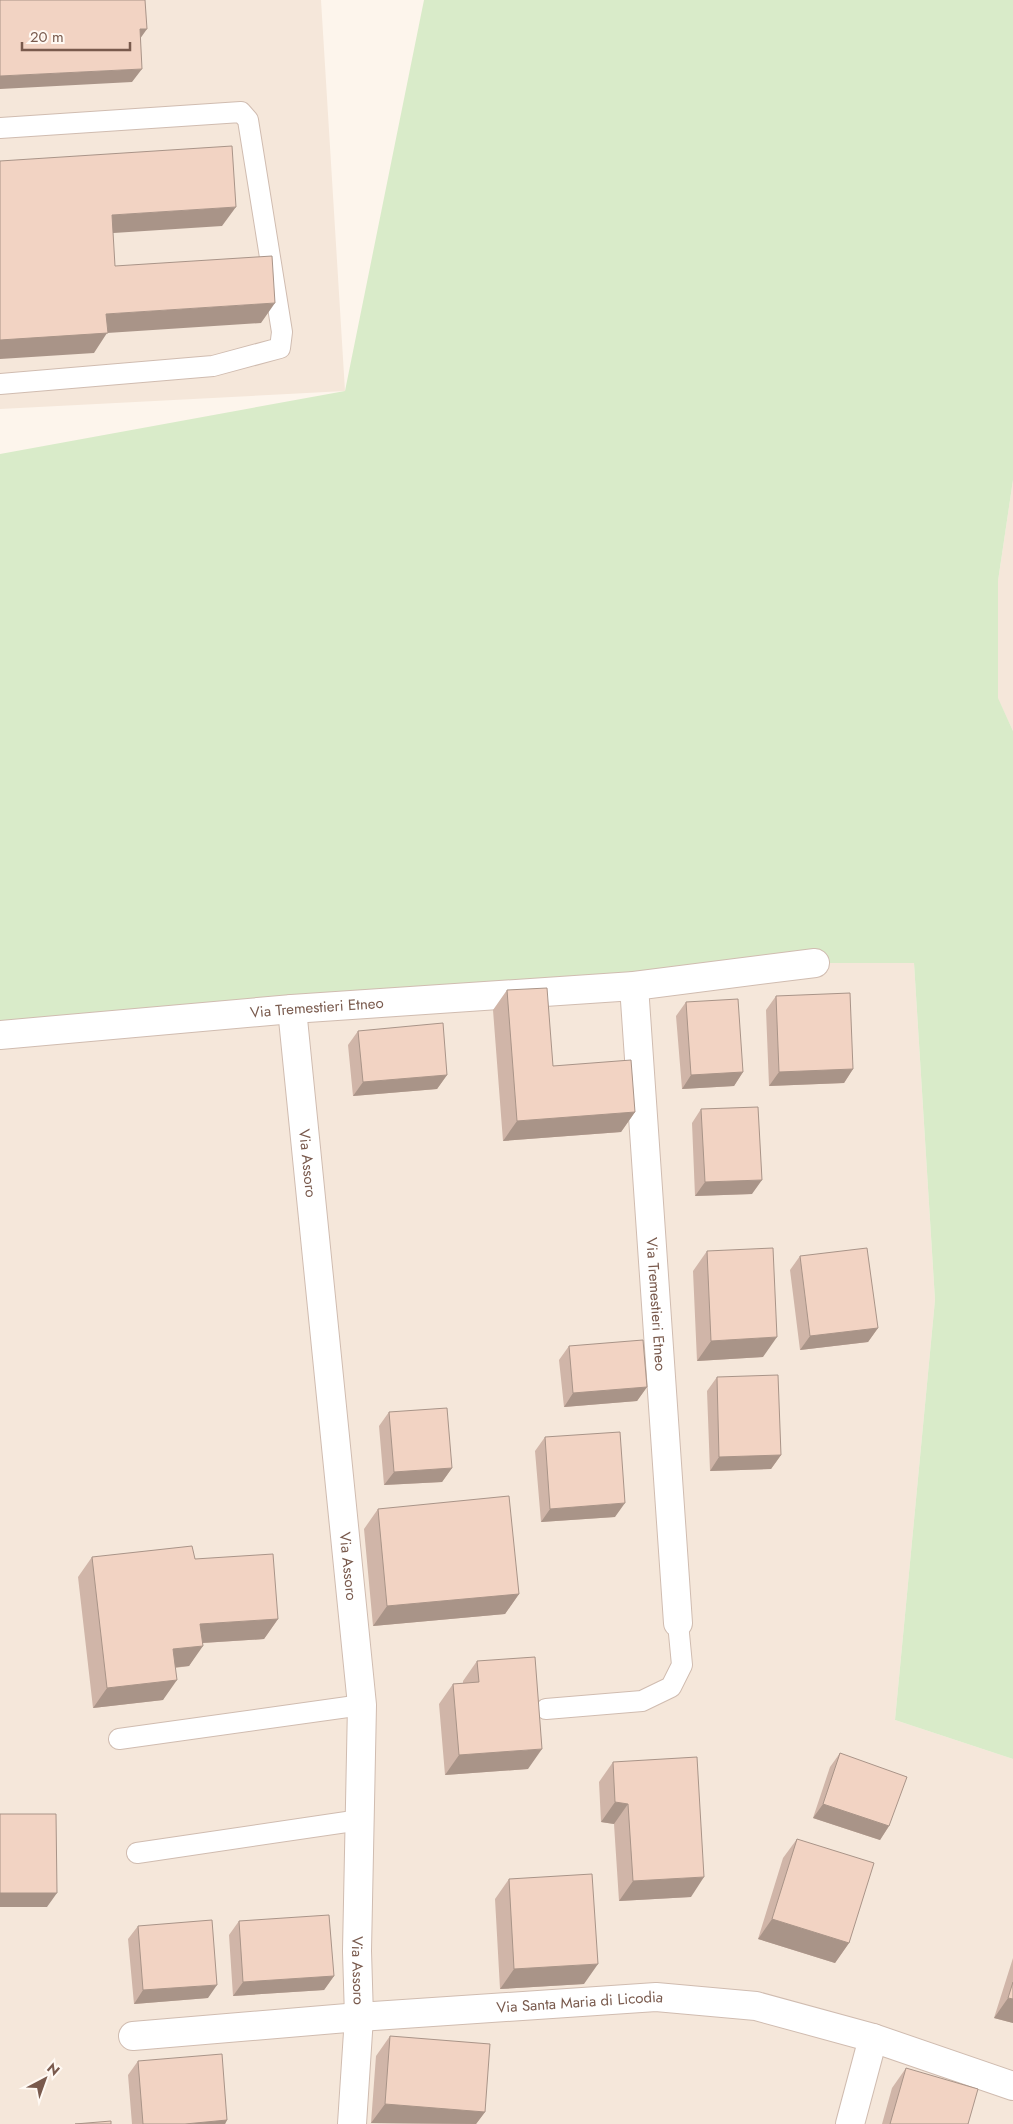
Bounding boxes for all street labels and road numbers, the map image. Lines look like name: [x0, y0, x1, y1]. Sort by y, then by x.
street label: Via Tremestieri Etneo: [249, 992, 384, 1024]
street label: Via Assoro: [293, 1128, 322, 1199]
street label: Via Tremestieri Etneo: [640, 1237, 672, 1372]
street label: Via Assoro: [334, 1531, 362, 1602]
street label: Via Assoro: [346, 1936, 370, 2005]
street label: Via Santa Maria di Licodia: [496, 1986, 664, 2019]

